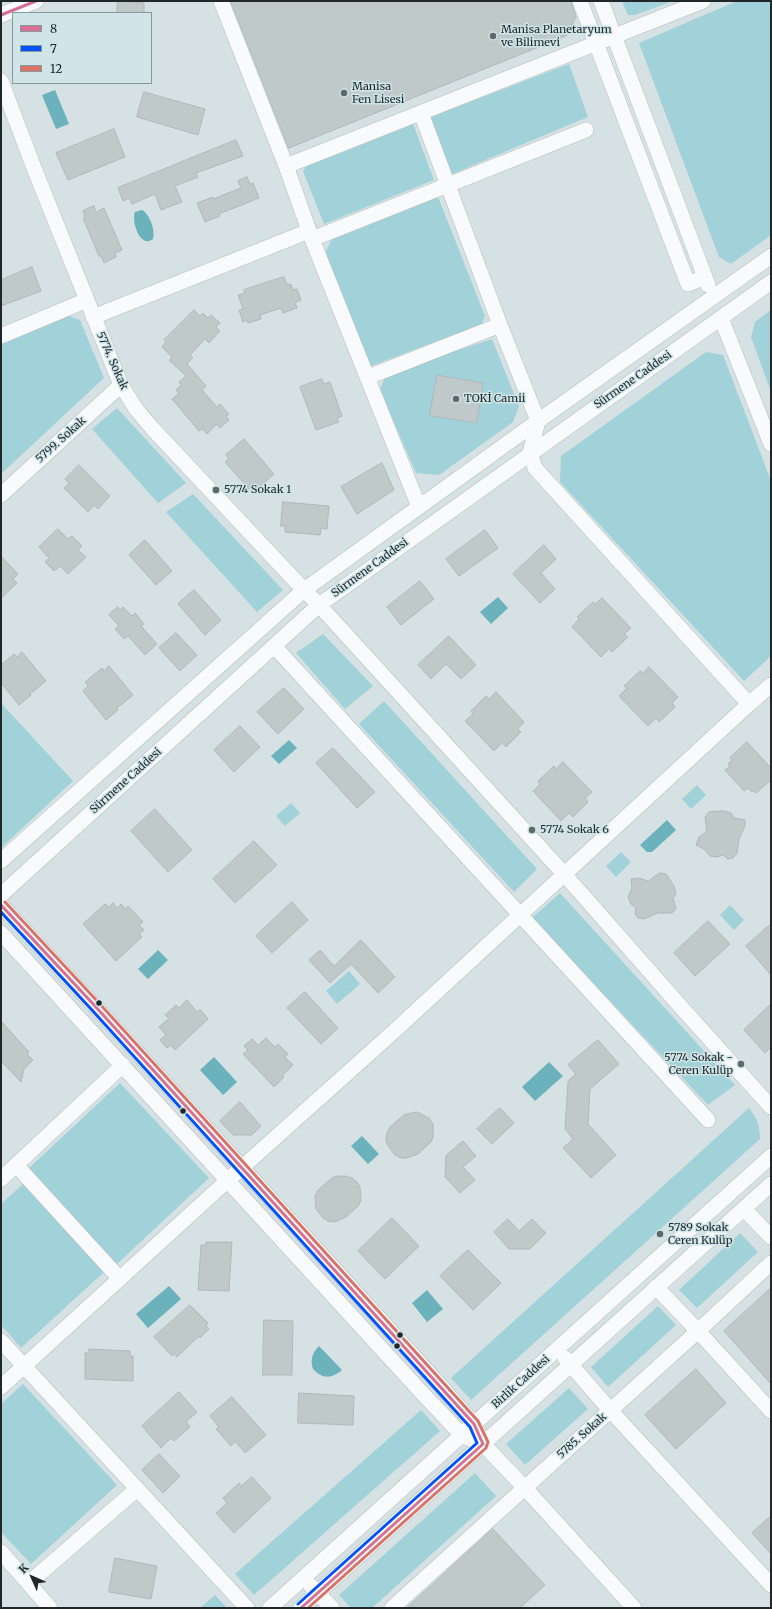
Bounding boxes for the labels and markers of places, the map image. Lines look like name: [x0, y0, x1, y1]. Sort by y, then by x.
place label: Manisa Planetaryum ve Bilimevi: [501, 23, 612, 49]
marker: Manisa Planetaryum ve Bilimevi: [488, 31, 498, 41]
place label: Manisa Fen Lisesi: [352, 80, 404, 106]
marker: Manisa Fen Lisesi: [339, 88, 349, 98]
place label: TOKİ Camii: [464, 392, 525, 406]
marker: TOKİ Camii: [451, 394, 461, 404]
place label: 5774 Sokak 1: [224, 483, 291, 497]
marker: 5774 Sokak 1: [211, 485, 221, 495]
place label: 5774 Sokak 6: [540, 823, 609, 837]
marker: 5774 Sokak 6: [527, 825, 537, 835]
unlabelled marker: [94, 998, 104, 1008]
place label: 5774 Sokak - Ceren Kulüp: [664, 1051, 733, 1077]
marker: 5774 Sokak - Ceren Kulüp: [736, 1059, 746, 1069]
unlabelled marker: [178, 1106, 188, 1116]
place label: 5789 Sokak Ceren Kulüp: [668, 1221, 732, 1247]
marker: 5789 Sokak Ceren Kulüp: [655, 1229, 665, 1239]
unlabelled marker: [395, 1330, 405, 1340]
unlabelled marker: [392, 1341, 402, 1351]

